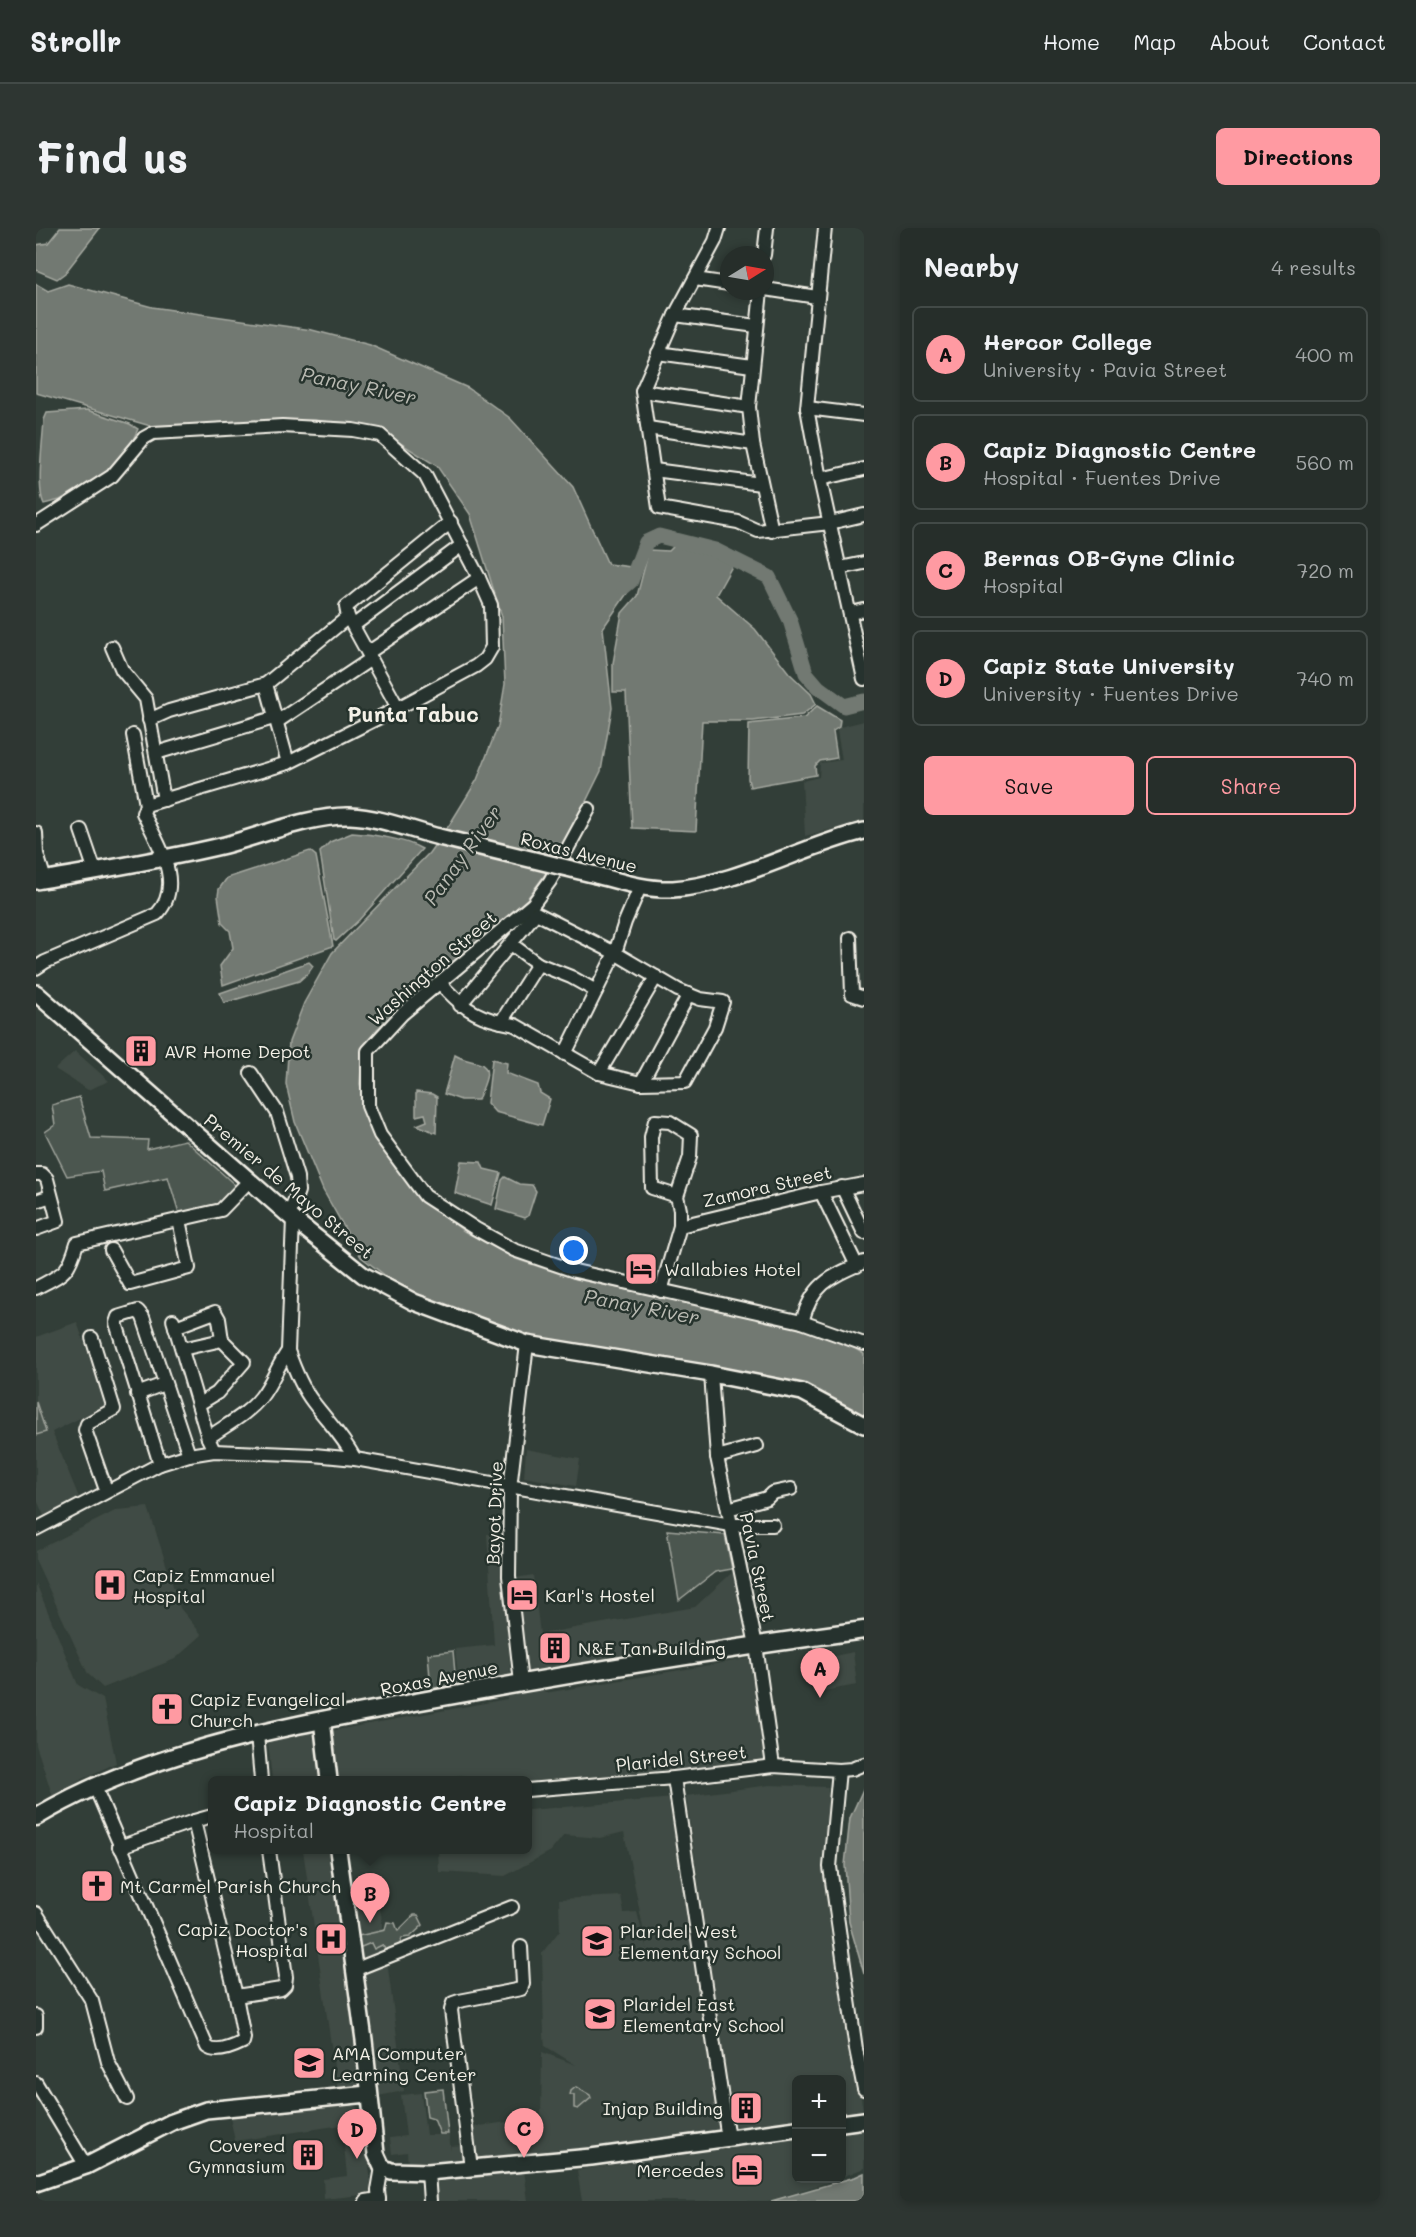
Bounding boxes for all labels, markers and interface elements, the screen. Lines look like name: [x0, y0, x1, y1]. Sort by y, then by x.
text: Strollr: [30, 23, 121, 59]
text: Home: [1043, 28, 1100, 55]
text: Map: [1133, 28, 1176, 55]
text: About: [1209, 28, 1270, 55]
text: Contact: [1303, 28, 1386, 55]
button: Directions: [1216, 128, 1380, 185]
text: Find us: [36, 129, 188, 184]
north arrow: [720, 246, 774, 300]
text: Nearby: [924, 250, 1019, 284]
text: 4 results: [1271, 254, 1356, 280]
text: Hercor College: [983, 327, 1152, 356]
text: A: [939, 341, 952, 367]
text: 400 m: [1295, 341, 1354, 367]
text: University · Pavia Street: [983, 356, 1227, 382]
water label: Panay River: [299, 360, 419, 410]
text: Capiz Diagnostic Centre: [983, 435, 1256, 464]
text: B: [939, 449, 952, 475]
text: 560 m: [1296, 449, 1354, 475]
text: Hospital · Fuentes Drive: [983, 464, 1221, 490]
text: Bernas OB-Gyne Clinic: [983, 543, 1235, 572]
text: C: [938, 557, 953, 583]
text: 720 m: [1297, 557, 1354, 583]
text: Hospital: [983, 572, 1064, 598]
text: Capiz State University: [983, 651, 1235, 680]
text: D: [938, 665, 953, 691]
text: 740 m: [1296, 665, 1354, 691]
text: University · Fuentes Drive: [983, 680, 1239, 706]
district label: Punta Tabuc: [347, 700, 479, 727]
button: Save: [924, 756, 1134, 815]
button: Share: [1146, 756, 1356, 815]
water label: Panay River: [417, 800, 507, 910]
street label: Roxas Avenue: [518, 826, 640, 878]
street label: Washington Street: [362, 905, 502, 1031]
building icon: AVR Home Depot: [123, 1033, 159, 1069]
place label: AVR Home Depot: [164, 1039, 311, 1063]
street label: Premier de Mayo Street: [199, 1108, 379, 1264]
street label: Zamora Street: [700, 1159, 834, 1213]
your location: [559, 1236, 588, 1265]
hotel icon: Wallabies Hotel: [623, 1251, 659, 1287]
place label: Wallabies Hotel: [664, 1257, 801, 1281]
water label: Panay River: [582, 1282, 702, 1330]
street label: Bayot Drive: [480, 1461, 508, 1565]
street label: Pavia Street: [735, 1510, 781, 1624]
place label: Capiz Emmanuel Hospital: [133, 1563, 275, 1608]
hospital icon: Capiz Emmanuel Hospital: [92, 1567, 128, 1603]
hotel icon: Karl's Hostel: [504, 1577, 540, 1613]
place label: Karl's Hostel: [545, 1583, 655, 1607]
building icon: N&E Tan Building: [537, 1630, 573, 1666]
place label: N&E Tan Building: [578, 1636, 726, 1660]
pin: A: [800, 1648, 840, 1698]
street label: Roxas Avenue: [378, 1655, 500, 1701]
place label: Capiz Evangelical Church: [190, 1687, 345, 1732]
church icon: Capiz Evangelical Church: [149, 1691, 185, 1727]
street label: Plaridel Street: [614, 1739, 748, 1777]
popup: [208, 1776, 532, 1854]
text: Capiz Diagnostic Centre: [233, 1788, 507, 1817]
text: Hospital: [233, 1817, 314, 1843]
church icon: Mt Carmel Parish Church: [79, 1868, 115, 1904]
place label: Mt Carmel Parish Church: [120, 1874, 341, 1898]
pin: B: [350, 1874, 390, 1923]
place label: Capiz Doctor's Hospital: [178, 1917, 308, 1962]
place label: Plaridel West Elementary School: [620, 1919, 782, 1964]
hospital icon: Capiz Doctor's Hospital: [313, 1921, 349, 1957]
school or university icon: Plaridel West Elementary School: [579, 1923, 615, 1959]
place label: Plaridel East Elementary School: [623, 1992, 785, 2037]
school or university icon: Plaridel East Elementary School: [582, 1996, 618, 2032]
place label: AMA Computer Learning Center: [332, 2041, 477, 2086]
school or university icon: AMA Computer Learning Center: [291, 2045, 327, 2081]
map controls: [792, 2075, 846, 2183]
button: +: [792, 2075, 846, 2129]
building icon: Injap Building: [728, 2090, 764, 2126]
place label: Injap Building: [603, 2096, 723, 2120]
pin: C: [504, 2108, 544, 2158]
pin: D: [338, 2110, 376, 2159]
button: −: [792, 2129, 846, 2183]
place label: Covered Gymnasium: [188, 2133, 285, 2178]
building icon: Covered Gymnasium: [290, 2137, 326, 2173]
hotel icon: Mercedes: [729, 2152, 765, 2188]
place label: Mercedes: [636, 2158, 724, 2182]

